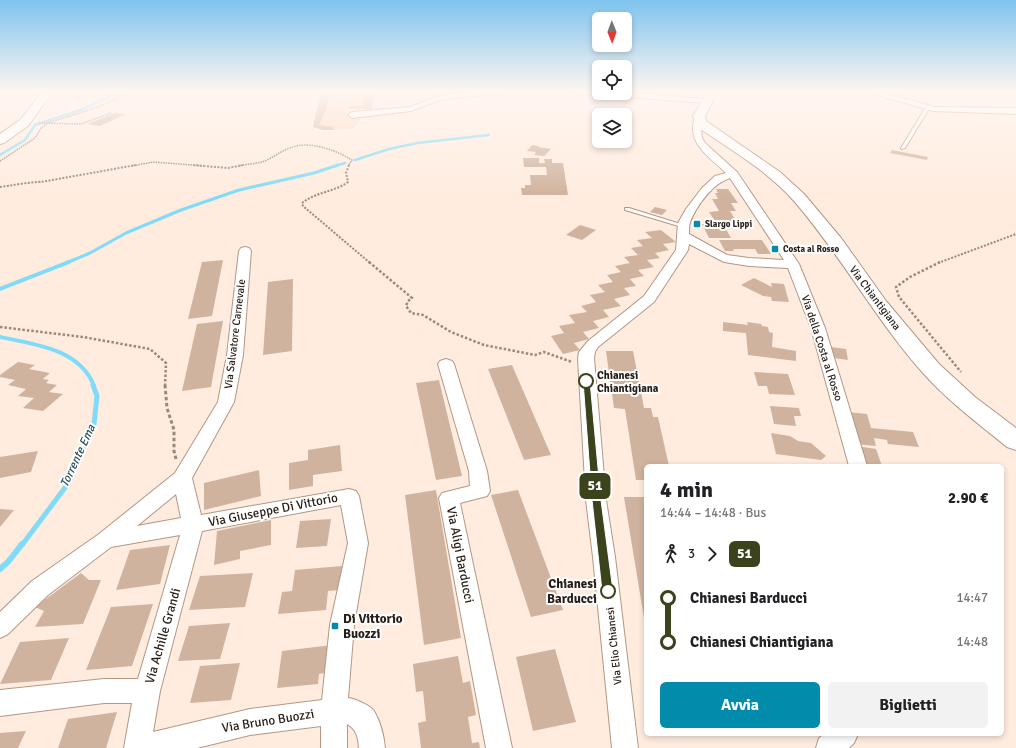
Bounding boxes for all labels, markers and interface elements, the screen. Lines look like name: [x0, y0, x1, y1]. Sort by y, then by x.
north arrow: [592, 12, 632, 52]
map controls: [592, 12, 632, 148]
button: locate: [592, 60, 632, 100]
button: layers: [592, 108, 632, 148]
marker: Slargo Lippi: [692, 219, 702, 229]
place label: Slargo Lippi: [705, 219, 752, 230]
marker: Costa al Rosso: [770, 244, 780, 254]
place label: Costa al Rosso: [783, 244, 840, 255]
street label: Via Chiantigiana: [847, 263, 904, 333]
street label: Via Salvatore Carnevale: [222, 278, 248, 390]
street label: Via della Costa al Rosso: [799, 293, 845, 403]
place label: Chianesi Chiantigiana: [597, 369, 659, 395]
marker: Chianesi Chiantigiana: [578, 373, 594, 389]
water label: Torrente Ema: [57, 421, 99, 490]
line badge: 51: [577, 473, 613, 499]
text: 4 min: [660, 476, 713, 503]
text: 51: [587, 477, 603, 494]
text: 2.90 €: [948, 489, 988, 507]
street label: Via Giuseppe Di Vittorio: [207, 490, 339, 530]
text: 14:44 – 14:48 · Bus: [660, 505, 766, 521]
street label: Via Aligi Barducci: [443, 506, 477, 604]
icon: walk: [660, 543, 682, 565]
icon: forward: [701, 543, 723, 565]
text: 51: [737, 545, 752, 562]
text: 3: [688, 546, 695, 562]
place label: Chianesi Barducci: [547, 576, 597, 607]
marker: Chianesi Barducci: [600, 583, 616, 599]
street label: Via Achille Grandi: [142, 586, 184, 686]
text: Chianesi Barducci: [690, 589, 807, 607]
text: 14:47: [956, 590, 988, 606]
street label: Via Elio Chianesi: [603, 606, 625, 686]
place label: Di Vittorio Buozzi: [343, 611, 403, 642]
marker: Di Vittorio Buozzi: [330, 621, 340, 631]
text: Chianesi Chiantigiana: [690, 633, 833, 651]
text: 14:48: [956, 634, 988, 650]
button: Avvia: [660, 682, 820, 728]
button: Biglietti: [828, 682, 988, 728]
street label: Via Bruno Buozzi: [221, 706, 315, 736]

